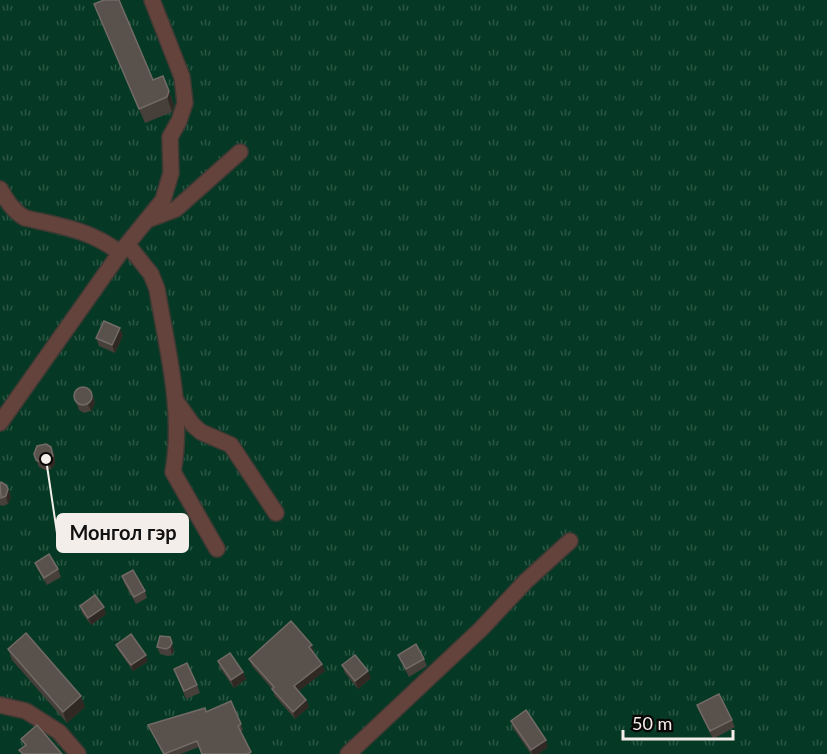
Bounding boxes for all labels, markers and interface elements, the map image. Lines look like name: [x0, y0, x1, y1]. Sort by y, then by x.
callout: Монгол гэр: [57, 514, 188, 552]
text: Монгол гэр: [69, 520, 177, 544]
scale bar: [623, 703, 732, 741]
text: 50 m: [632, 712, 672, 734]

